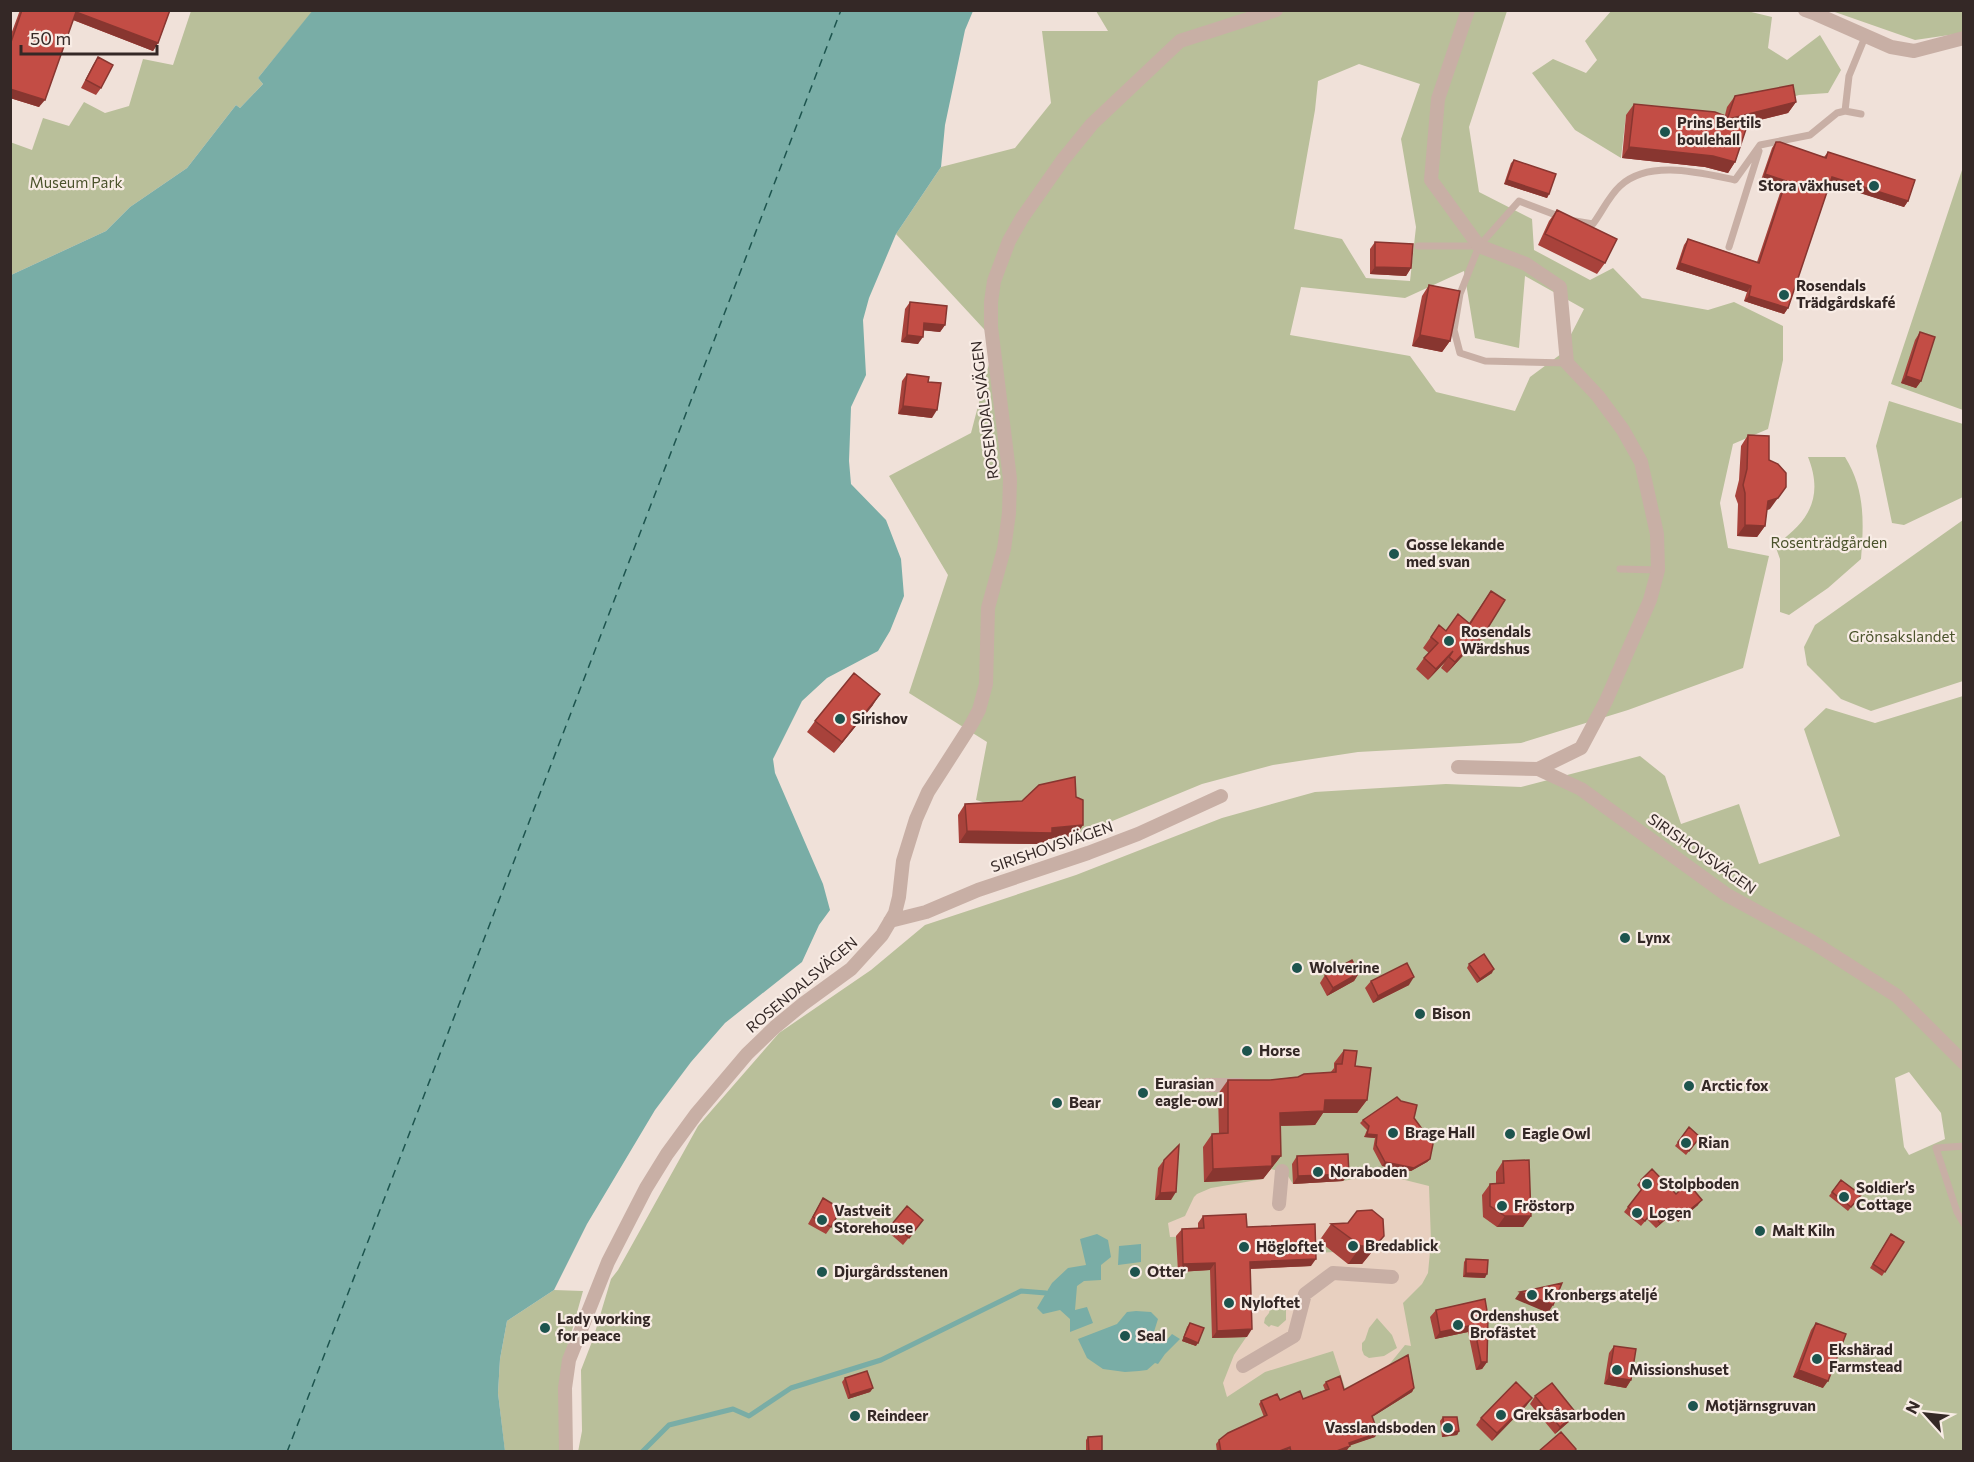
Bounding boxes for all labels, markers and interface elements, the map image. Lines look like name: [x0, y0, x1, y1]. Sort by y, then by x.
scale bar: [21, 18, 158, 56]
text: 50 m: [30, 27, 71, 49]
place label: Prins Bertils boulehall: [1677, 113, 1761, 148]
marker: Prins Bertils boulehall: [1658, 125, 1672, 139]
park label: Museum Park: [29, 173, 123, 191]
place label: Stora växhuset: [1758, 176, 1862, 194]
marker: Stora växhuset: [1867, 179, 1881, 193]
place label: Rosendals Trädgårdskafé: [1796, 276, 1896, 311]
marker: Rosendals Trädgårdskafé: [1777, 288, 1791, 302]
street label: ROSENDALSVÄGEN: [967, 340, 1001, 480]
park label: Rosenträdgården: [1771, 533, 1887, 551]
place label: Gosse lekande med svan: [1406, 535, 1504, 570]
marker: Gosse lekande med svan: [1387, 547, 1401, 561]
place label: Rosendals Wärdshus: [1461, 622, 1531, 657]
park label: Grönsakslandet: [1849, 627, 1955, 645]
marker: Rosendals Wärdshus: [1442, 634, 1456, 648]
place label: Sirishov: [852, 709, 908, 727]
marker: Sirishov: [833, 712, 847, 726]
street label: SIRISHOVSVÄGEN: [1645, 809, 1760, 897]
street label: SIRISHOVSVÄGEN: [988, 817, 1115, 875]
place label: Lynx: [1637, 928, 1671, 946]
marker: Lynx: [1618, 931, 1632, 945]
street label: ROSENDALSVÄGEN: [742, 933, 861, 1036]
place label: Wolverine: [1309, 958, 1379, 976]
marker: Wolverine: [1290, 961, 1304, 975]
place label: Bison: [1432, 1004, 1471, 1022]
marker: Bison: [1413, 1007, 1427, 1021]
place label: Horse: [1259, 1041, 1300, 1059]
marker: Horse: [1240, 1044, 1254, 1058]
place label: Eurasian eagle-owl: [1155, 1074, 1223, 1109]
place label: Arctic fox: [1701, 1076, 1769, 1094]
marker: Arctic fox: [1682, 1079, 1696, 1093]
marker: Eurasian eagle-owl: [1136, 1086, 1150, 1100]
place label: Bear: [1069, 1093, 1101, 1111]
marker: Bear: [1050, 1096, 1064, 1110]
place label: Brage Hall: [1405, 1123, 1475, 1141]
place label: Eagle Owl: [1522, 1124, 1591, 1142]
marker: Brage Hall: [1386, 1126, 1400, 1140]
marker: Eagle Owl: [1503, 1127, 1517, 1141]
place label: Rian: [1698, 1133, 1729, 1151]
marker: Rian: [1679, 1136, 1693, 1150]
place label: Noraboden: [1330, 1162, 1407, 1180]
marker: Noraboden: [1311, 1165, 1325, 1179]
place label: Stolpboden: [1659, 1174, 1739, 1192]
marker: Stolpboden: [1640, 1177, 1654, 1191]
place label: Soldier’s Cottage: [1856, 1178, 1915, 1213]
marker: Soldier’s Cottage: [1837, 1190, 1851, 1204]
place label: Fröstorp: [1514, 1196, 1575, 1214]
marker: Fröstorp: [1495, 1199, 1509, 1213]
place label: Vastveit Storehouse: [834, 1201, 913, 1236]
place label: Logen: [1649, 1203, 1691, 1221]
marker: Logen: [1630, 1206, 1644, 1220]
marker: Vastveit Storehouse: [815, 1213, 829, 1227]
place label: Malt Kiln: [1772, 1221, 1835, 1239]
marker: Malt Kiln: [1753, 1224, 1767, 1238]
place label: Bredablick: [1365, 1236, 1439, 1254]
place label: Högloftet: [1256, 1237, 1324, 1255]
marker: Bredablick: [1346, 1239, 1360, 1253]
marker: Högloftet: [1237, 1240, 1251, 1254]
place label: Djurgårdsstenen: [834, 1262, 948, 1280]
place label: Otter: [1147, 1262, 1186, 1280]
marker: Djurgårdsstenen: [815, 1265, 829, 1279]
marker: Otter: [1128, 1265, 1142, 1279]
place label: Kronbergs ateljé: [1544, 1285, 1657, 1303]
marker: Kronbergs ateljé: [1525, 1288, 1539, 1302]
place label: Nyloftet: [1241, 1293, 1300, 1311]
marker: Nyloftet: [1222, 1296, 1236, 1310]
place label: Ordenshuset Brofästet: [1470, 1306, 1559, 1341]
place label: Lady working for peace: [557, 1309, 650, 1344]
marker: Ordenshuset Brofästet: [1451, 1318, 1465, 1332]
marker: Lady working for peace: [538, 1321, 552, 1335]
place label: Seal: [1137, 1326, 1166, 1344]
marker: Seal: [1118, 1329, 1132, 1343]
place label: Ekshärad Farmstead: [1829, 1340, 1902, 1375]
marker: Ekshärad Farmstead: [1810, 1352, 1824, 1366]
place label: Missionshuset: [1629, 1360, 1729, 1378]
marker: Missionshuset: [1610, 1363, 1624, 1377]
north arrow: [1896, 1384, 1956, 1444]
place label: Motjärnsgruvan: [1705, 1396, 1816, 1414]
text: N: [1901, 1397, 1923, 1417]
marker: Motjärnsgruvan: [1686, 1399, 1700, 1413]
place label: Greksåsarboden: [1513, 1405, 1626, 1423]
place label: Reindeer: [867, 1406, 928, 1424]
marker: Greksåsarboden: [1494, 1408, 1508, 1422]
marker: Reindeer: [848, 1409, 862, 1423]
place label: Vasslandsboden: [1325, 1418, 1436, 1436]
marker: Vasslandsboden: [1441, 1421, 1455, 1435]

